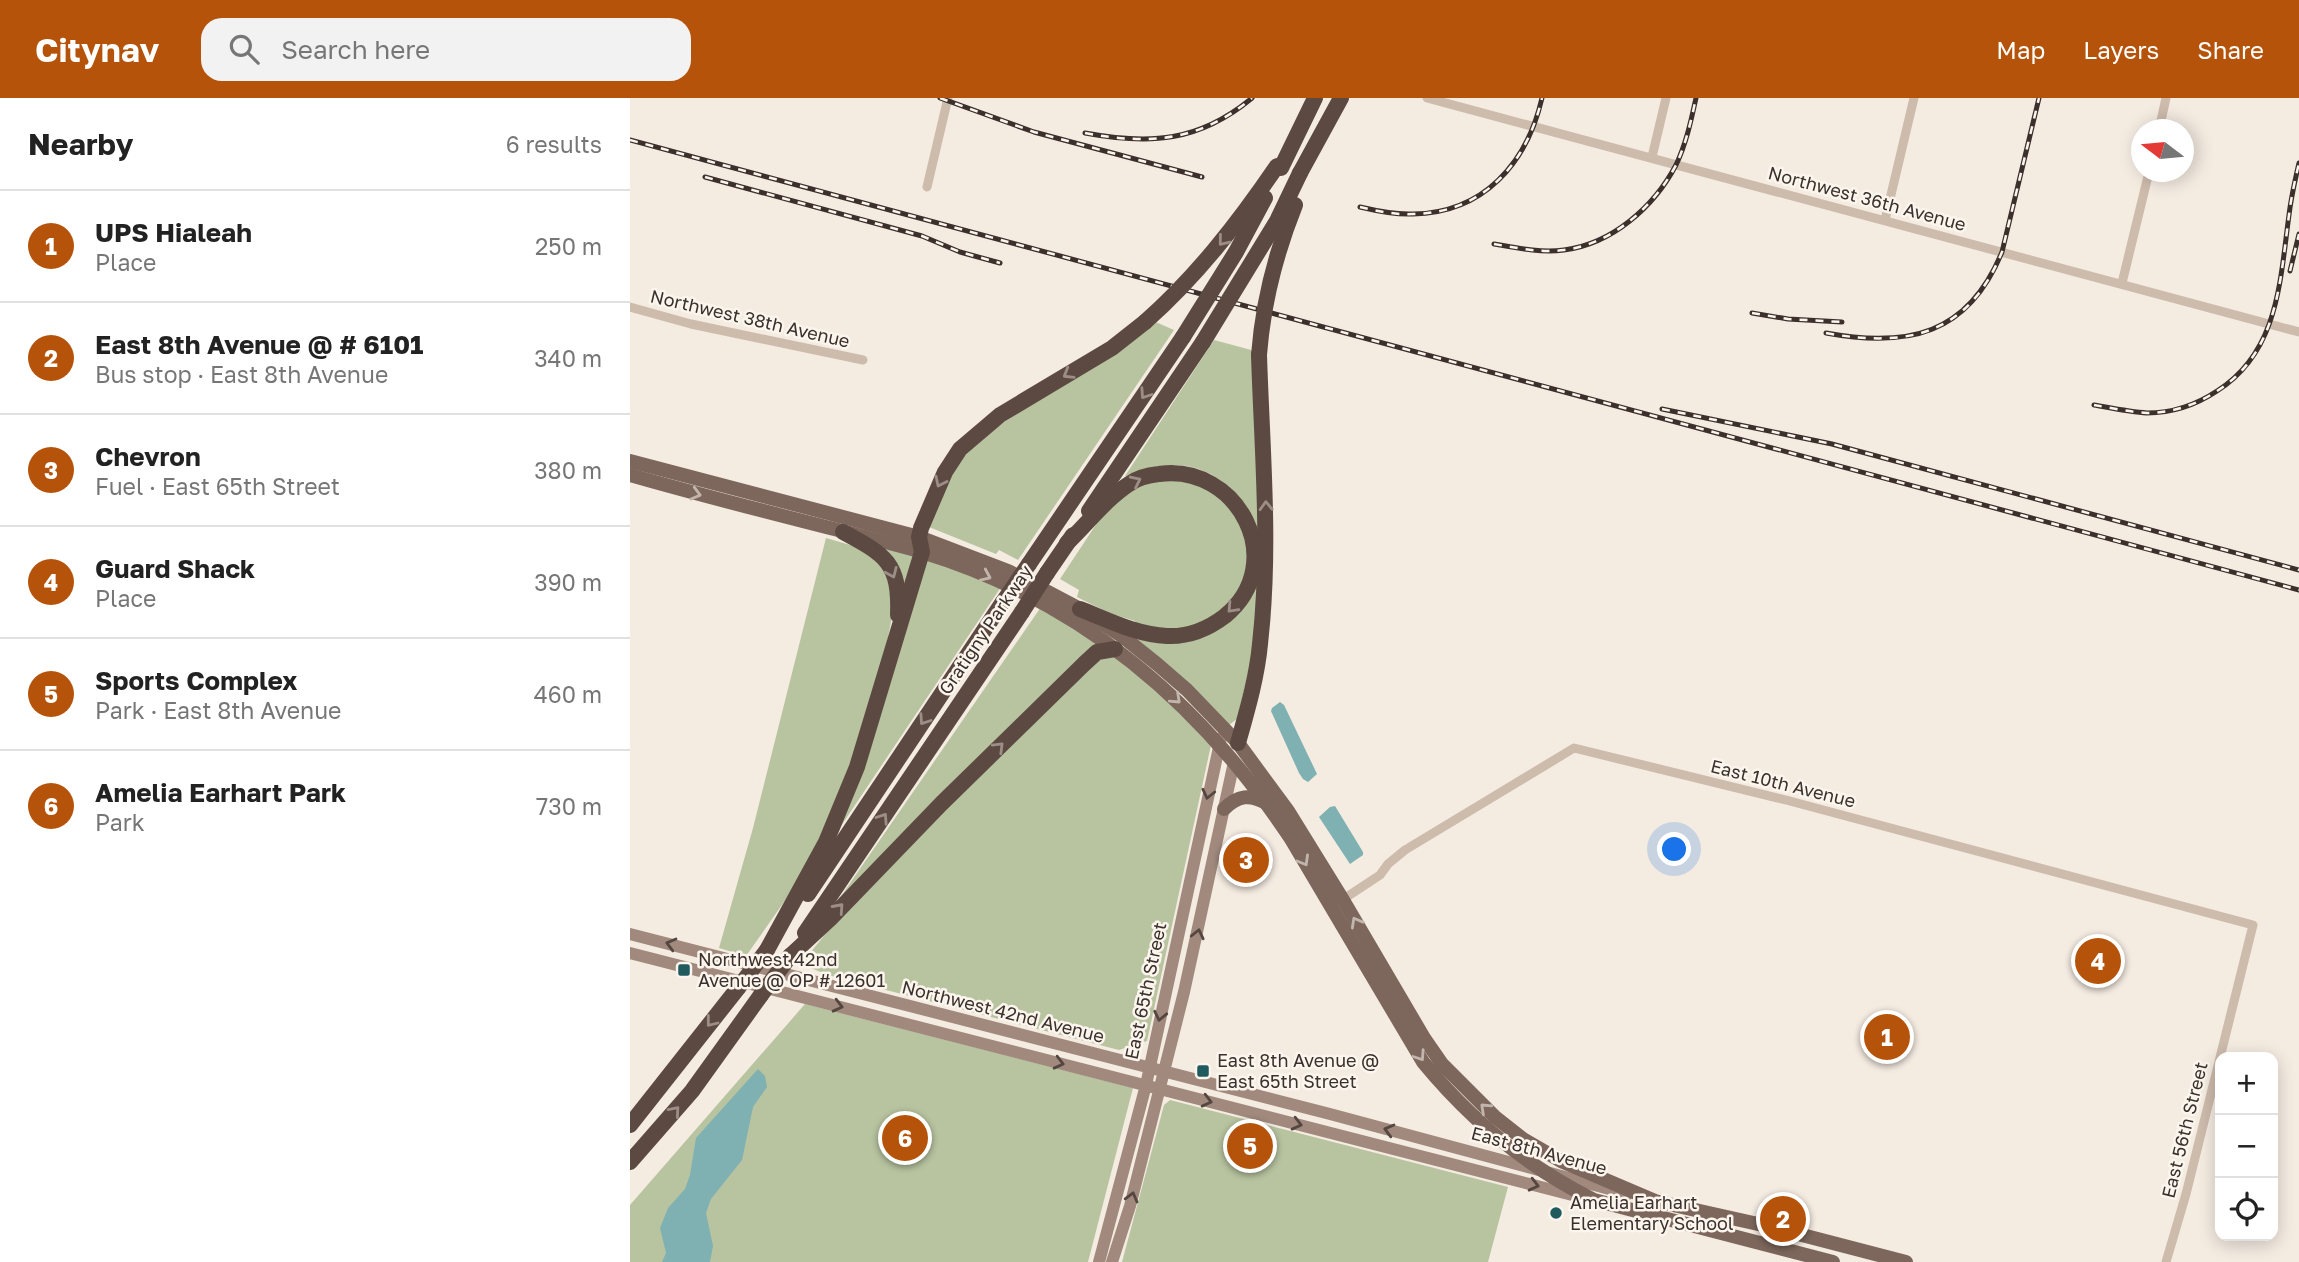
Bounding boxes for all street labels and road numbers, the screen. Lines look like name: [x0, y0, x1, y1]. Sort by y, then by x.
street label: Northwest 36th Avenue: [1766, 161, 1969, 235]
street label: Northwest 38th Avenue: [648, 284, 852, 352]
street label: Gratigny Parkway: [934, 561, 1037, 698]
street label: East 10th Avenue: [1709, 754, 1858, 812]
street label: East 65th Street: [1120, 920, 1170, 1061]
street label: Northwest 42nd Avenue: [900, 975, 1107, 1047]
street label: East 56th Street: [2156, 1059, 2212, 1200]
street label: East 8th Avenue: [1469, 1121, 1609, 1179]

